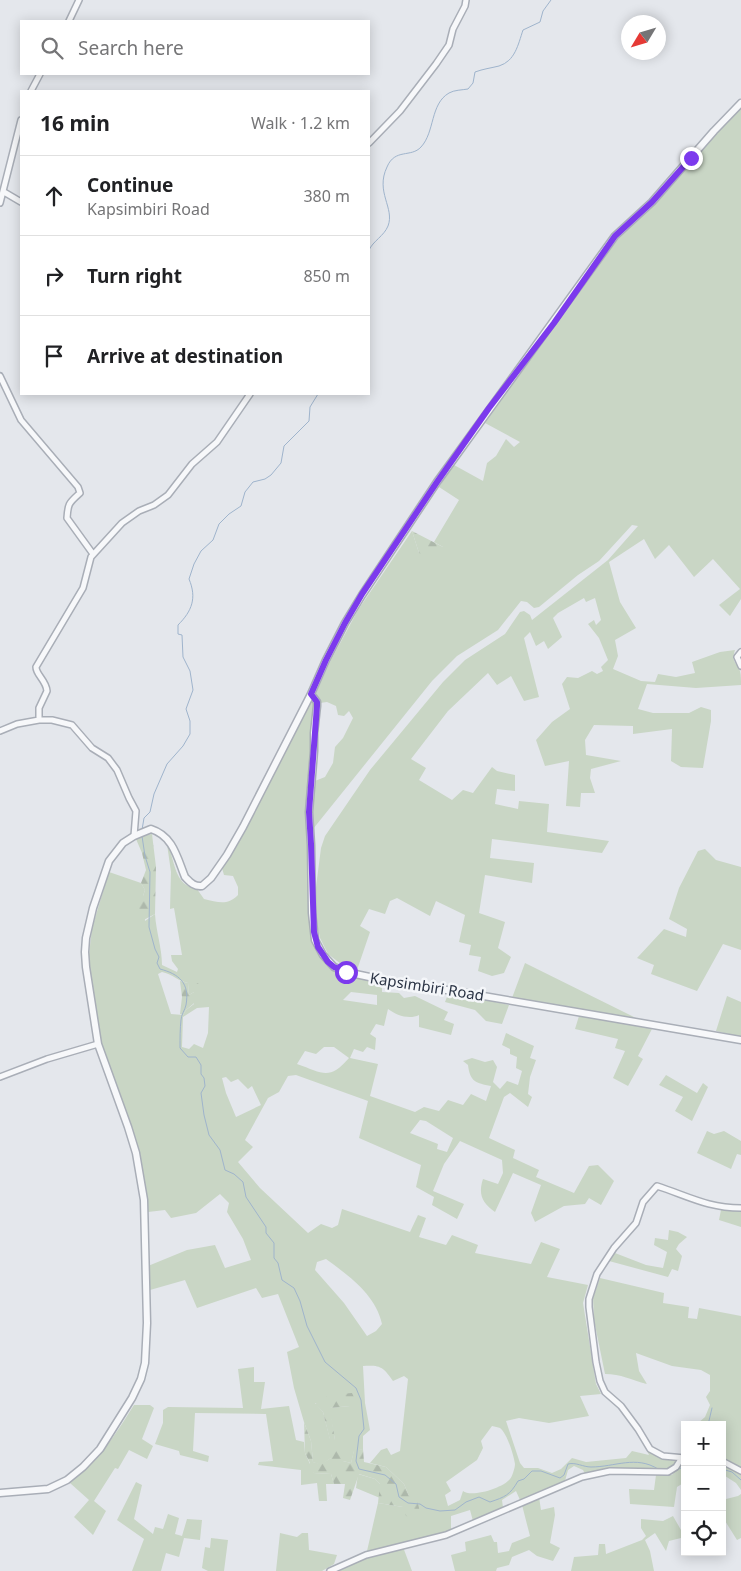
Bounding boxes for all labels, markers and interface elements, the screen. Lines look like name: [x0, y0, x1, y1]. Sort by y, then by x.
north arrow: [621, 15, 666, 60]
search box: [20, 20, 370, 75]
icon: search: [38, 34, 66, 62]
text: Search here: [78, 35, 184, 61]
text: 16 min: [40, 109, 110, 137]
text: Walk · 1.2 km: [251, 112, 350, 134]
route end: [680, 147, 703, 170]
text: Continue: [87, 172, 173, 198]
icon: ahead: [40, 182, 68, 210]
text: 380 m: [303, 185, 350, 207]
text: Kapsimbiri Road: [87, 198, 210, 220]
icon: right: [40, 262, 68, 290]
text: Turn right: [87, 263, 182, 289]
text: 850 m: [303, 265, 350, 287]
icon: arrive: [40, 342, 68, 370]
text: Arrive at destination: [87, 343, 283, 369]
route start: [335, 961, 358, 984]
street label: Kapsimbiri Road: [369, 967, 486, 1005]
map controls: [681, 1421, 726, 1556]
button: +: [681, 1421, 726, 1466]
button: −: [681, 1466, 726, 1511]
button: locate: [681, 1511, 726, 1556]

